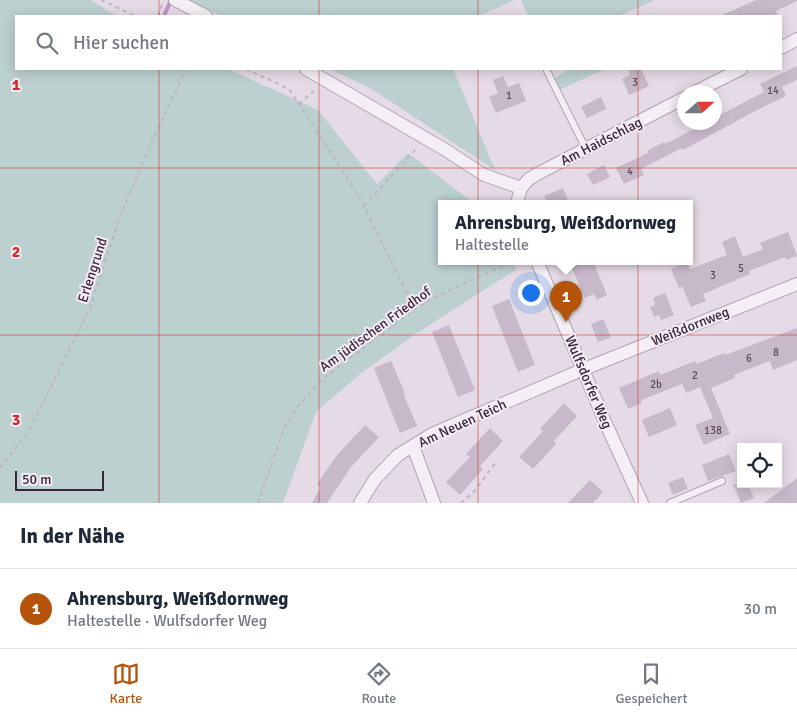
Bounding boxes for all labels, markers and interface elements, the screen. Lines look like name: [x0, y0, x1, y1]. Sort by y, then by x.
search box: [15, 15, 782, 70]
icon: search: [33, 29, 61, 57]
text: Hier suchen: [73, 31, 169, 55]
text: 1: [12, 75, 21, 95]
house number: 3: [632, 76, 638, 89]
house number: 14: [767, 84, 779, 97]
north arrow: [677, 85, 722, 130]
house number: 1: [506, 89, 512, 102]
street label: Am Haidschlag: [557, 114, 645, 169]
house number: 4: [627, 165, 633, 178]
popup: [438, 200, 693, 265]
text: Ahrensburg, Weißdornweg: [455, 211, 676, 235]
text: Haltestelle: [455, 235, 529, 255]
street label: Erlengrund: [74, 236, 111, 305]
text: 2: [12, 242, 20, 262]
house number: 5: [738, 262, 744, 275]
house number: 3: [710, 269, 716, 282]
your location: [518, 280, 544, 306]
pin: 1: [550, 281, 582, 322]
street label: Am jüdischen Friedhof: [316, 282, 435, 376]
street label: Weißdornweg: [649, 303, 732, 350]
street label: Wulfsdorfer Weg: [561, 333, 616, 431]
house number: 8: [773, 346, 779, 359]
house number: 6: [746, 352, 752, 365]
house number: 2: [692, 369, 698, 382]
house number: 2b: [650, 378, 662, 391]
street label: Am Neuen Teich: [415, 396, 509, 451]
text: 3: [12, 410, 20, 430]
house number: 138: [704, 424, 722, 437]
map controls: [737, 443, 782, 488]
button: locate: [737, 443, 782, 488]
scale bar: [15, 468, 104, 491]
text: 50 m: [22, 471, 51, 488]
text: In der Nähe: [20, 523, 125, 549]
text: Ahrensburg, Weißdornweg: [67, 587, 289, 611]
text: 1: [32, 599, 40, 619]
text: 30 m: [743, 599, 777, 619]
text: Haltestelle · Wulfsdorfer Weg: [67, 611, 267, 631]
tab: Karte: [110, 660, 142, 707]
tab: Route: [361, 660, 396, 707]
tab: Gespeichert: [615, 660, 687, 707]

